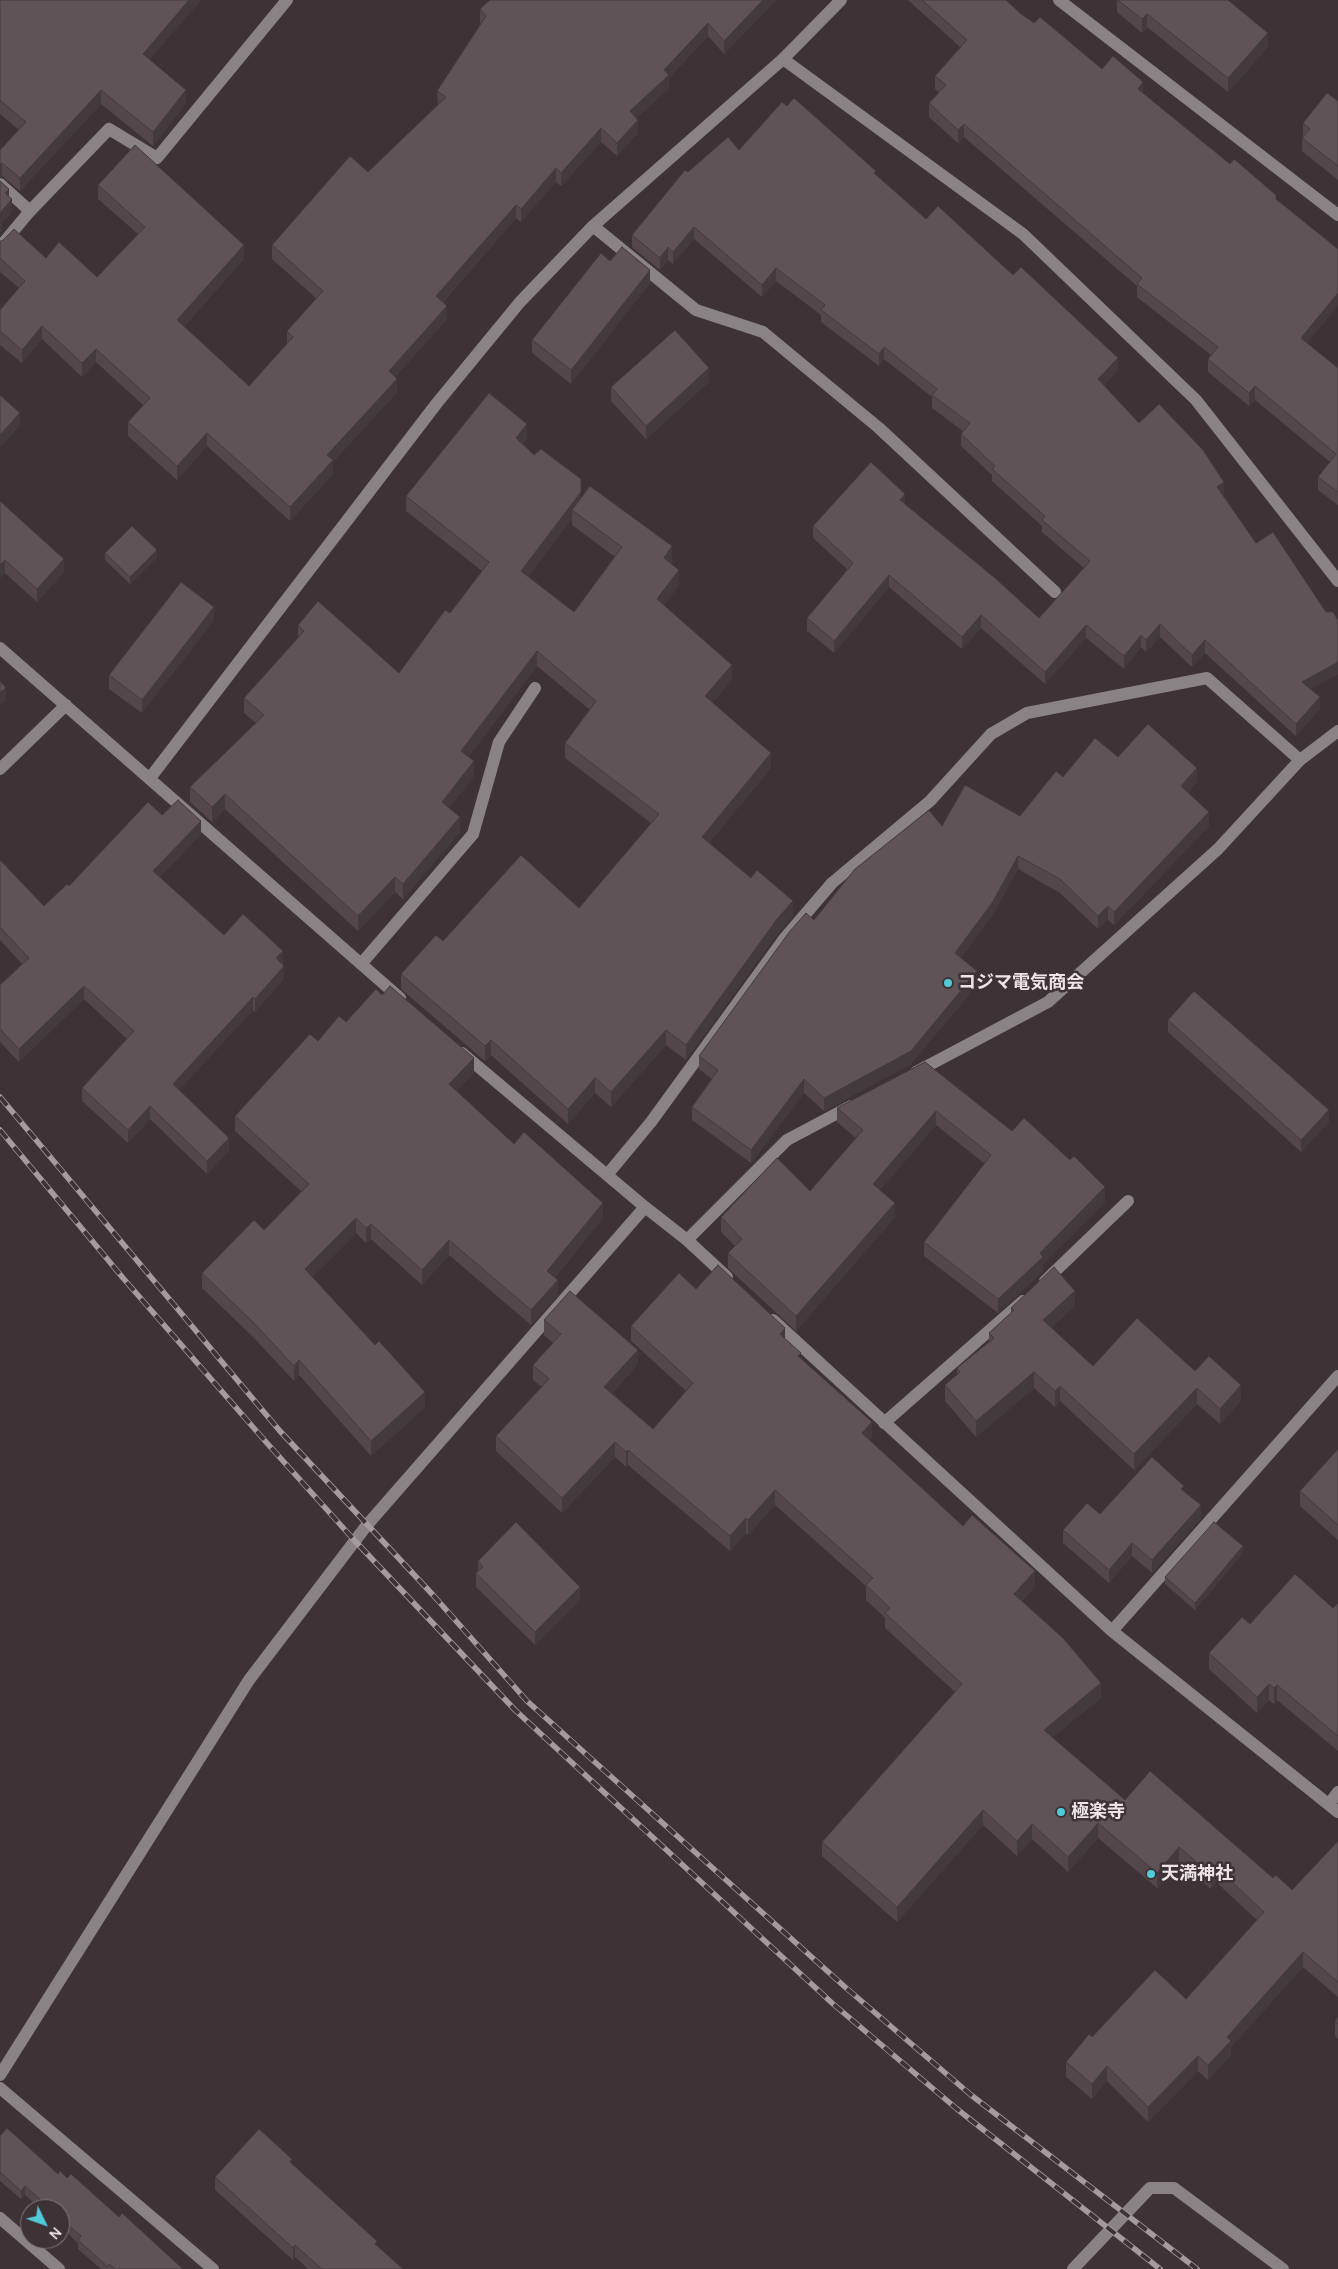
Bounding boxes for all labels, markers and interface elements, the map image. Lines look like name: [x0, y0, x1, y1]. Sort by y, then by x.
place label: コジマ電気商会: [958, 972, 1084, 994]
marker: コジマ電気商会: [942, 977, 954, 989]
place label: 極楽寺: [1071, 1801, 1125, 1823]
marker: 極楽寺: [1055, 1806, 1067, 1818]
place label: 天満神社: [1161, 1863, 1233, 1885]
marker: 天満神社: [1145, 1868, 1157, 1880]
north arrow: [20, 2199, 70, 2249]
text: N: [45, 2224, 66, 2244]

